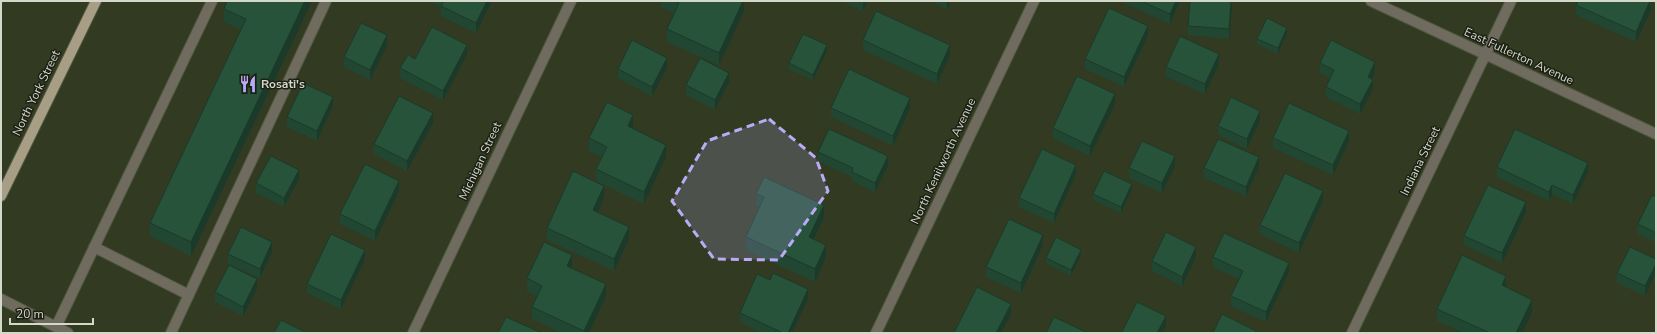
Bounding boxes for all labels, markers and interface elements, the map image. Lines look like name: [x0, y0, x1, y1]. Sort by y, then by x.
street label: East Fullerton Avenue: [1462, 24, 1576, 88]
street label: North York Street: [8, 47, 64, 138]
restaurant icon: Rosati's: [238, 74, 258, 94]
place label: Rosati's: [261, 76, 305, 92]
street label: North Kenilworth Avenue: [907, 95, 979, 227]
street label: Michigan Street: [455, 119, 505, 203]
street label: Indiana Street: [1396, 123, 1444, 198]
scale bar: [10, 300, 93, 326]
text: 20 m: [16, 306, 44, 322]

